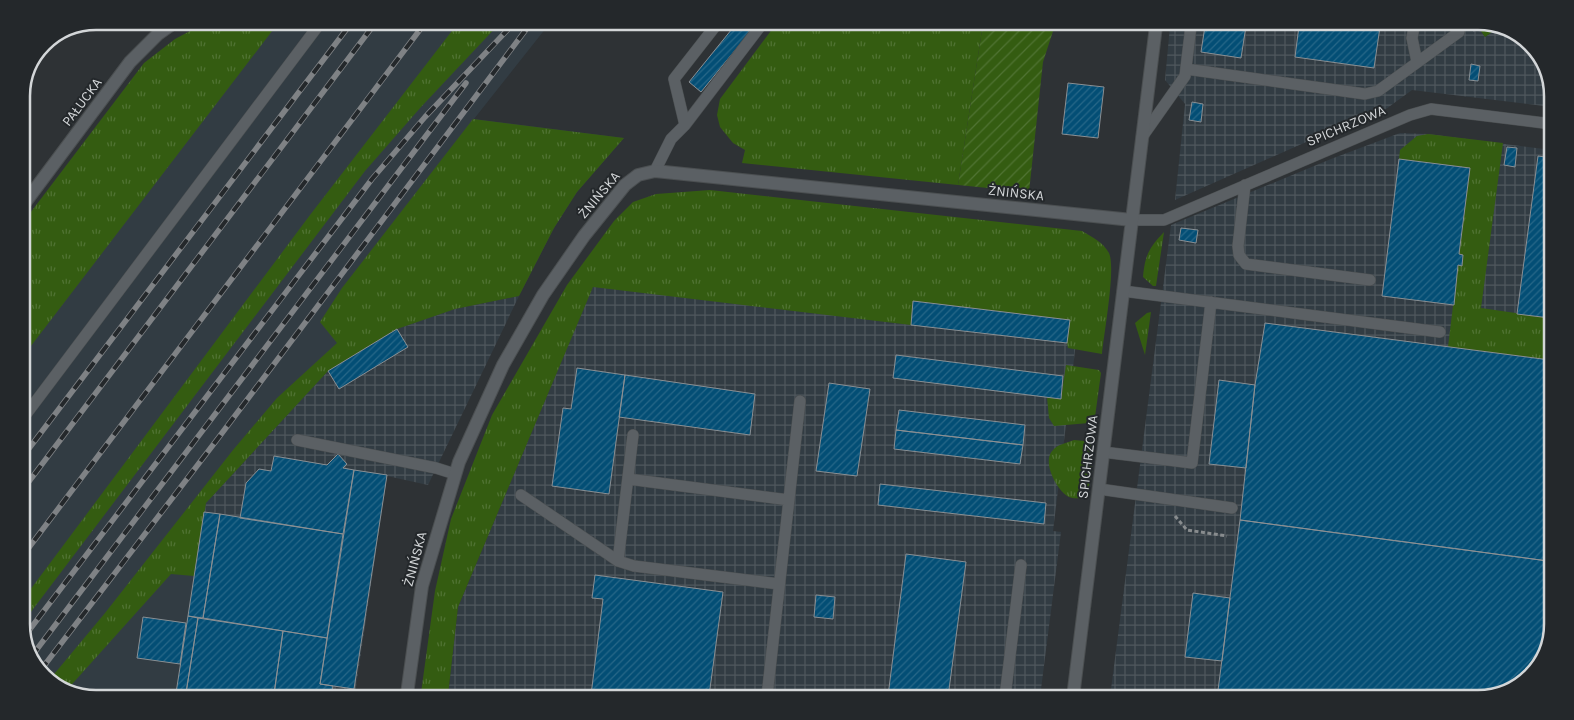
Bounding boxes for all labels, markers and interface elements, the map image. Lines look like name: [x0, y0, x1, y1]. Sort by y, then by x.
street label: PAŁUCKA: [58, 74, 106, 130]
street label: SPICHRZOWA: [1304, 102, 1388, 150]
street label: ŻNIŃSKA: [574, 167, 624, 222]
street label: ŻNIŃSKA: [987, 181, 1045, 204]
street label: SPICHRZOWA: [1074, 414, 1102, 500]
street label: ŻNIŃSKA: [399, 529, 431, 588]

